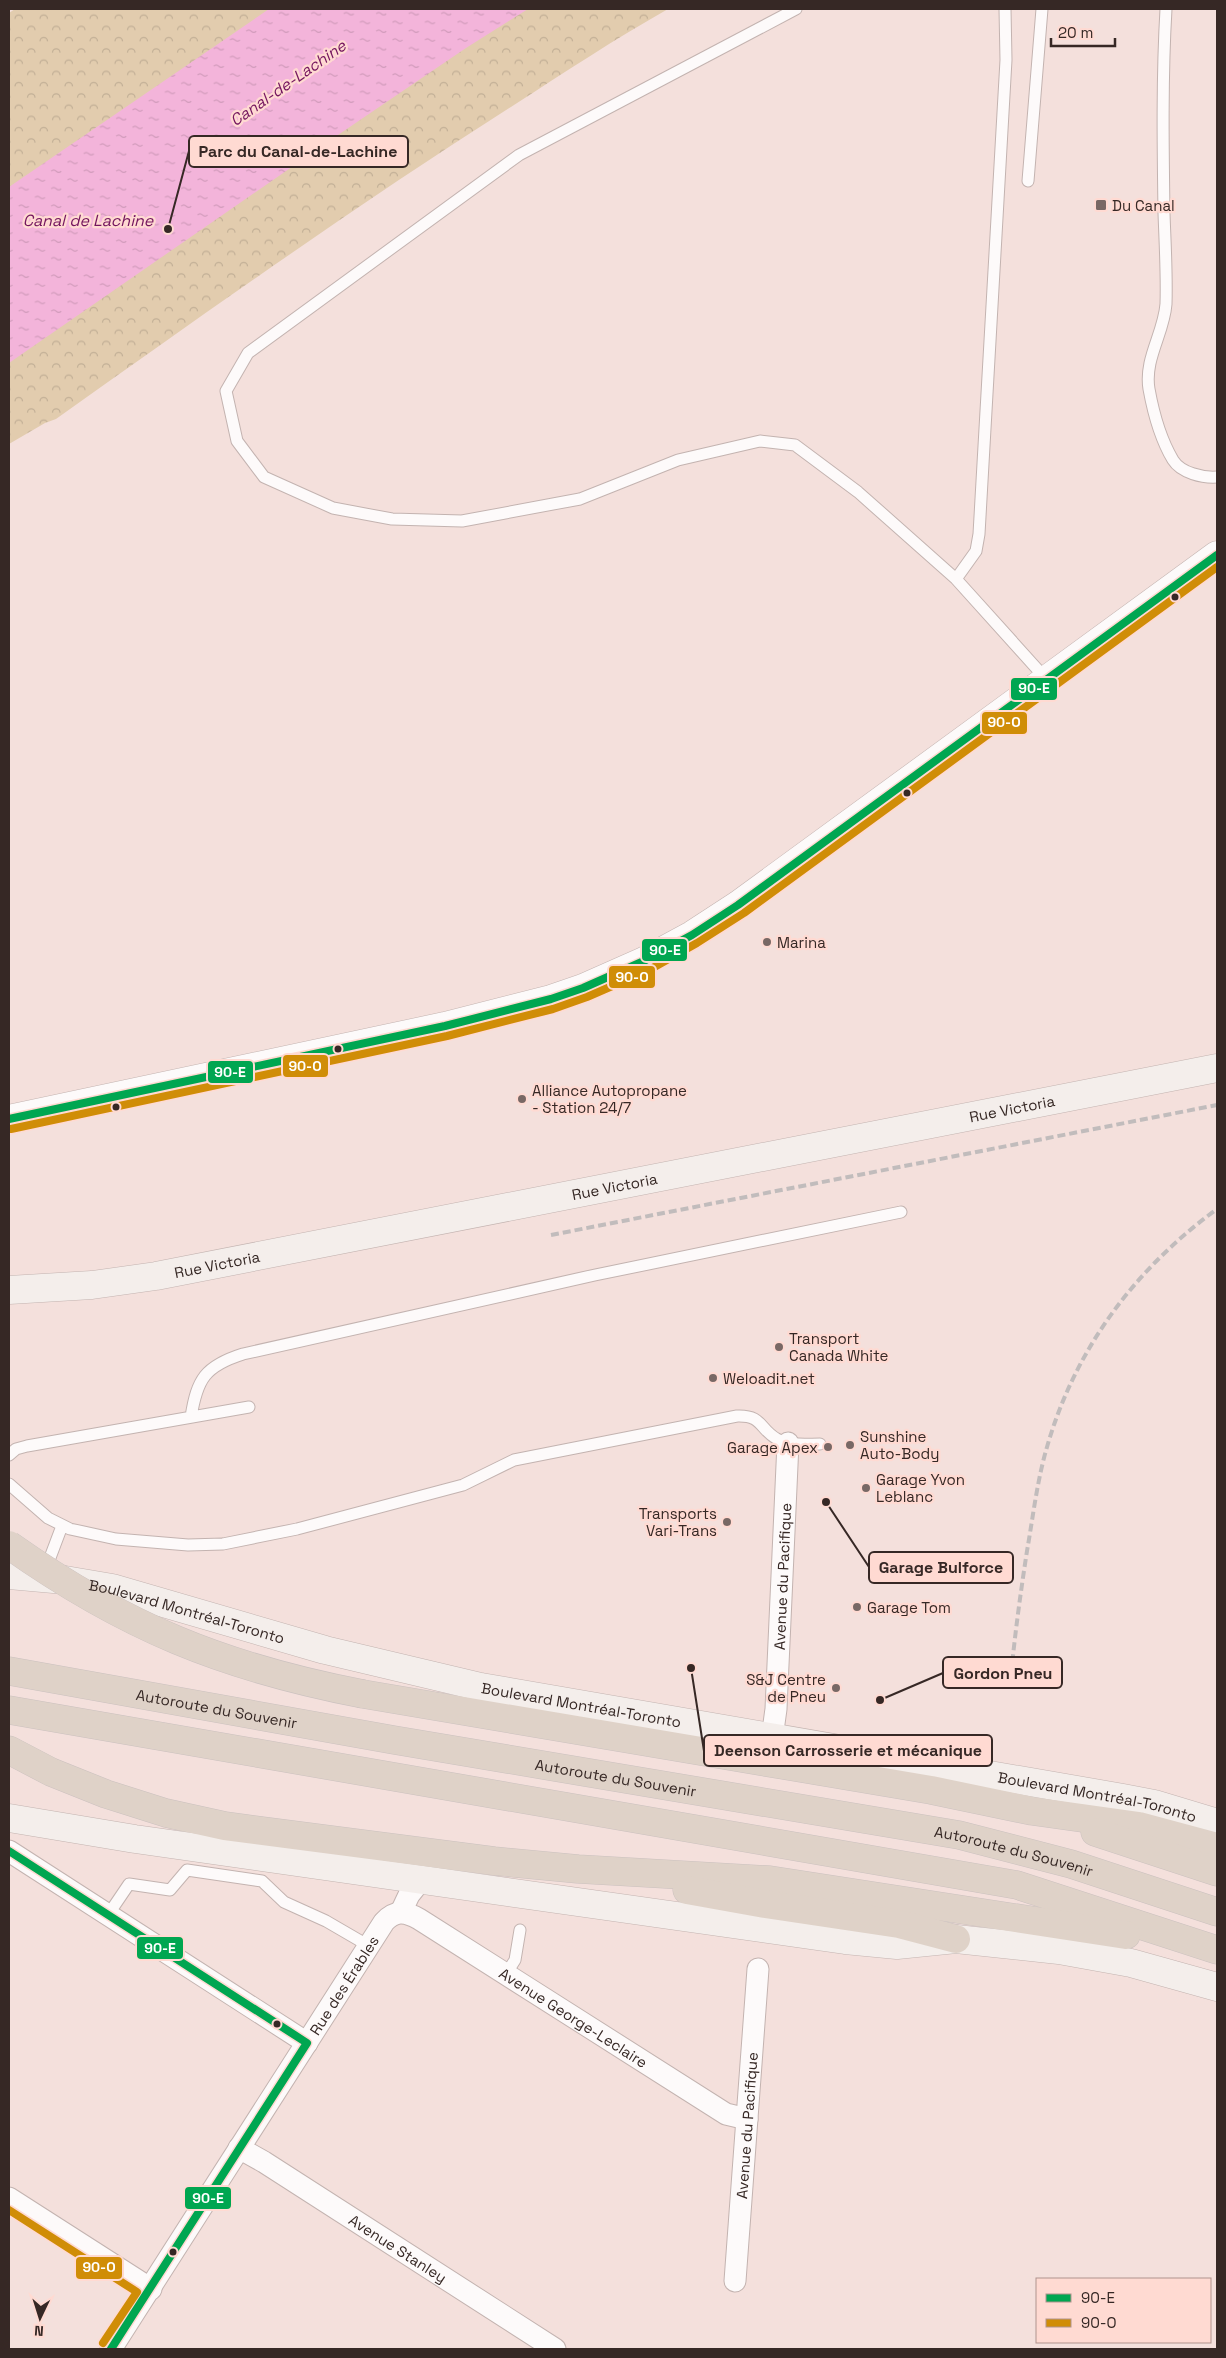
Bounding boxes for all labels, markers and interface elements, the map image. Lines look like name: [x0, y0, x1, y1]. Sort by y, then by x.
scale bar: [1051, 15, 1115, 47]
text: 20 m: [1058, 23, 1093, 42]
water label: Canal-de-Lachine: [226, 35, 351, 131]
callout: Parc du Canal-de-Lachine: [189, 136, 408, 167]
text: Parc du Canal-de-Lachine: [199, 141, 397, 162]
place label: Du Canal: [1112, 196, 1175, 215]
marker: Du Canal: [1094, 198, 1108, 212]
water label: Canal de Lachine: [23, 210, 154, 231]
unlabelled marker: [1170, 592, 1180, 602]
line badge: 90-E: [1010, 677, 1058, 701]
text: 90-E: [1018, 679, 1050, 697]
line badge: 90-O: [981, 711, 1028, 735]
text: 90-O: [987, 713, 1021, 731]
unlabelled marker: [902, 788, 912, 798]
place label: Marina: [777, 933, 826, 952]
marker: Marina: [761, 936, 773, 948]
line badge: 90-E: [641, 938, 688, 962]
text: 90-E: [649, 941, 681, 959]
line badge: 90-O: [608, 965, 656, 989]
text: 90-O: [615, 968, 649, 986]
unlabelled marker: [333, 1044, 343, 1054]
line badge: 90-O: [282, 1054, 329, 1078]
text: 90-O: [288, 1057, 322, 1075]
line badge: 90-E: [207, 1060, 254, 1084]
text: 90-E: [214, 1063, 246, 1081]
place label: Alliance Autopropane - Station 24/7: [532, 1081, 687, 1117]
street label: Rue Victoria: [968, 1090, 1057, 1126]
marker: Alliance Autopropane - Station 24/7: [516, 1093, 528, 1105]
unlabelled marker: [111, 1102, 121, 1112]
street label: Rue Victoria: [570, 1168, 659, 1204]
street label: Rue Victoria: [173, 1246, 262, 1282]
place label: Transport Canada White: [789, 1329, 889, 1365]
marker: Transport Canada White: [773, 1341, 785, 1353]
place label: Weloadit.net: [723, 1369, 815, 1388]
marker: Weloadit.net: [707, 1372, 719, 1384]
place label: Sunshine Auto-Body: [860, 1427, 939, 1463]
place label: Garage Apex: [727, 1438, 818, 1457]
marker: Sunshine Auto-Body: [844, 1439, 856, 1451]
marker: Garage Apex: [822, 1441, 834, 1453]
place label: Garage Yvon Leblanc: [876, 1470, 965, 1506]
marker: Garage Yvon Leblanc: [860, 1482, 872, 1494]
street label: Avenue du Pacifique: [769, 1502, 795, 1650]
place label: Transports Vari-Trans: [639, 1504, 717, 1540]
marker: Transports Vari-Trans: [721, 1516, 733, 1528]
callout: Garage Bulforce: [869, 1552, 1013, 1583]
text: Garage Bulforce: [879, 1557, 1003, 1578]
street label: Boulevard Montréal-Toronto: [88, 1575, 287, 1647]
place label: Garage Tom: [867, 1598, 951, 1617]
marker: Garage Tom: [851, 1601, 863, 1613]
callout: Gordon Pneu: [943, 1657, 1062, 1688]
text: Gordon Pneu: [954, 1663, 1052, 1684]
place label: S&J Centre de Pneu: [746, 1670, 826, 1706]
street label: Boulevard Montréal-Toronto: [480, 1678, 683, 1731]
marker: S&J Centre de Pneu: [830, 1682, 842, 1694]
street label: Autoroute du Souvenir: [135, 1684, 299, 1732]
callout: Deenson Carrosserie et mécanique: [704, 1735, 992, 1766]
text: Deenson Carrosserie et mécanique: [714, 1740, 982, 1761]
street label: Autoroute du Souvenir: [534, 1754, 698, 1800]
street label: Boulevard Montréal-Toronto: [996, 1767, 1199, 1826]
street label: Autoroute du Souvenir: [933, 1822, 1096, 1880]
street label: Rue des Érables: [305, 1932, 383, 2038]
line badge: 90-E: [136, 1936, 184, 1960]
text: 90-E: [144, 1939, 176, 1957]
street label: Avenue George-Leclaire: [496, 1963, 651, 2071]
unlabelled marker: [272, 2019, 282, 2029]
street label: Avenue du Pacifique: [732, 2051, 761, 2200]
line badge: 90-E: [184, 2186, 232, 2210]
text: 90-E: [192, 2189, 224, 2207]
street label: Avenue Stanley: [346, 2210, 451, 2287]
unlabelled marker: [168, 2247, 178, 2257]
line badge: 90-O: [75, 2256, 123, 2280]
text: 90-O: [82, 2258, 116, 2276]
legend: [1036, 2278, 1211, 2343]
text: 90-E: [1081, 2288, 1115, 2307]
north arrow: [15, 2293, 65, 2343]
text: 90-O: [1081, 2313, 1117, 2332]
text: N: [34, 2322, 44, 2340]

